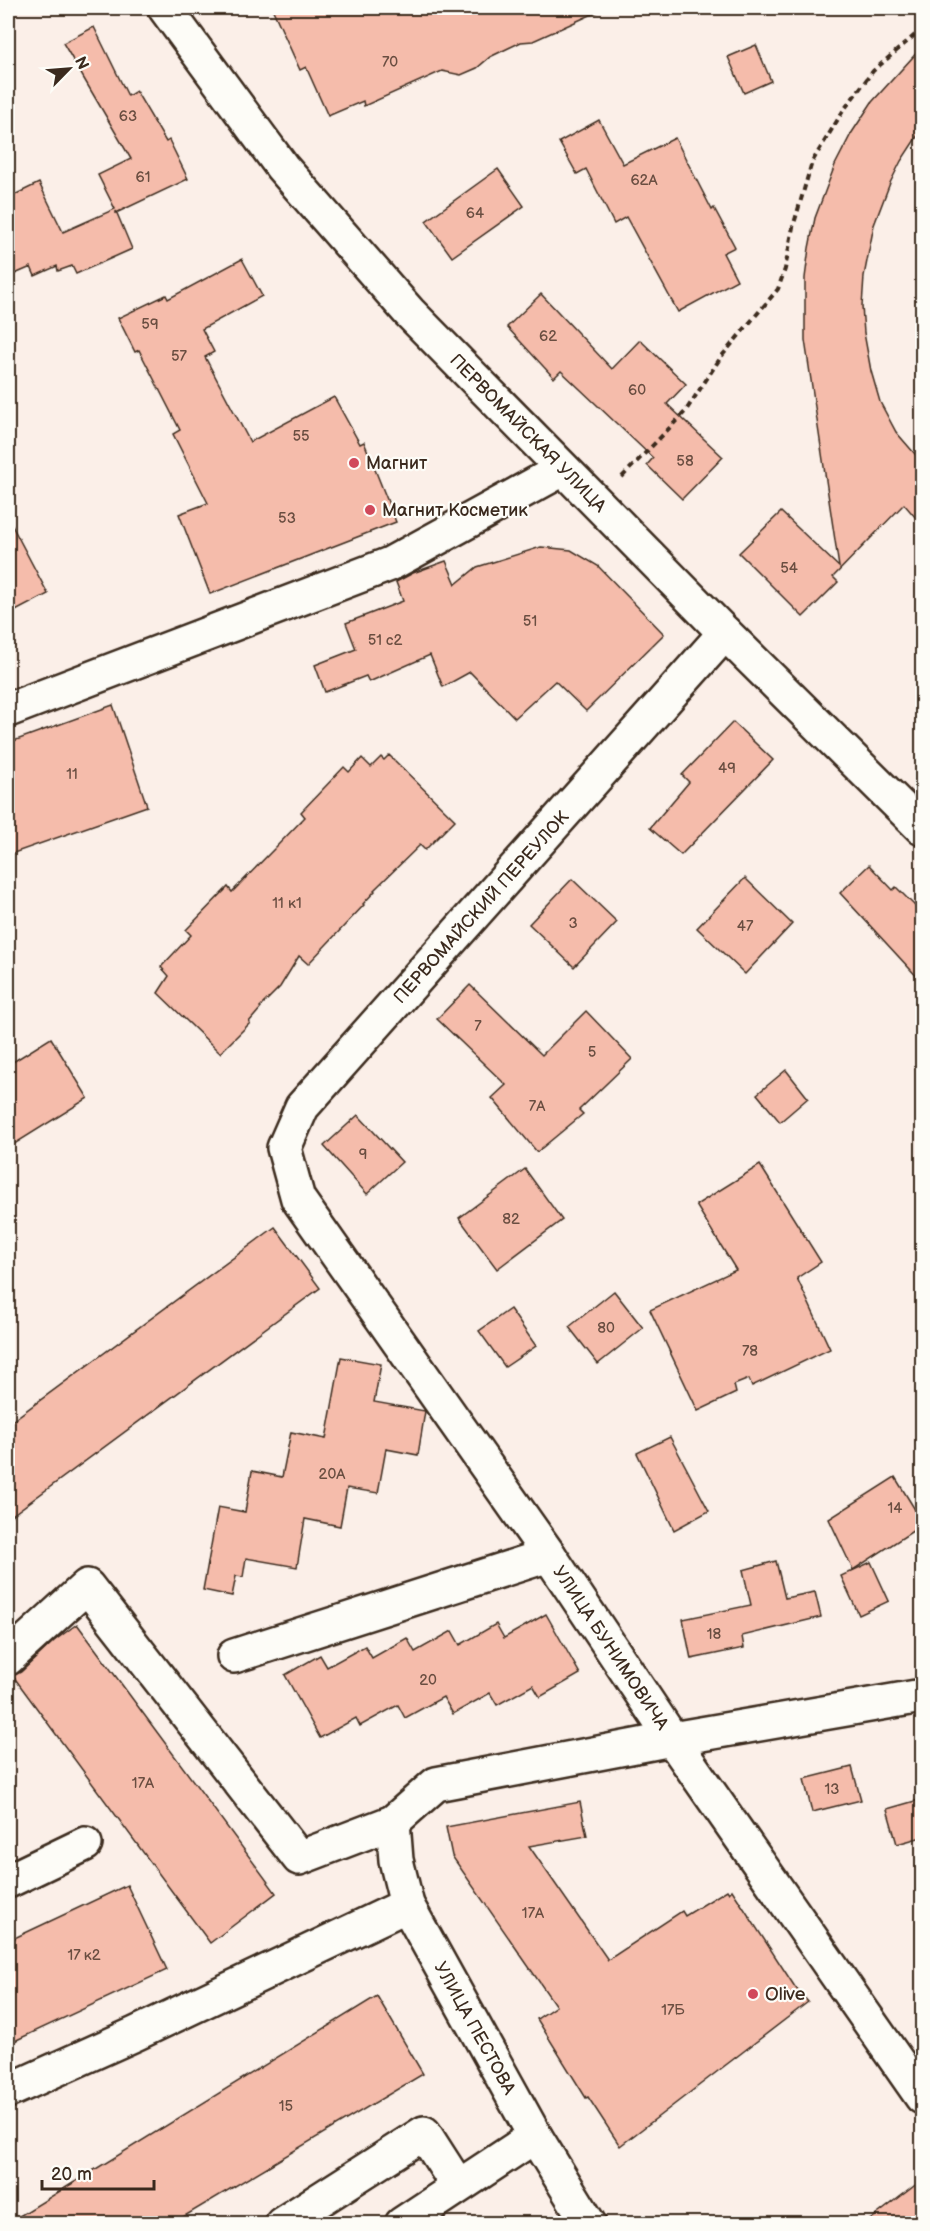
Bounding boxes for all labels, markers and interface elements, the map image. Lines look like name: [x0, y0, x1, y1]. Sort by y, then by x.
north arrow: [39, 39, 99, 99]
house number: 70: [382, 53, 398, 72]
text: N: [70, 54, 92, 73]
house number: 63: [119, 107, 137, 126]
house number: 61: [136, 168, 150, 187]
house number: 62А: [630, 171, 658, 190]
house number: 64: [466, 204, 484, 223]
house number: 59: [141, 315, 159, 334]
house number: 62: [539, 327, 557, 346]
house number: 57: [171, 347, 188, 366]
street label: ПЕРВОМАЙСКАЯ УЛИЦА: [445, 350, 610, 517]
house number: 60: [628, 381, 646, 400]
house number: 55: [292, 427, 310, 446]
house number: 58: [676, 452, 694, 471]
place label: Магнит: [366, 453, 428, 474]
marker: Магнит: [347, 456, 361, 470]
place label: Магнит Косметик: [382, 500, 528, 521]
marker: Магнит Косметик: [363, 503, 377, 517]
house number: 53: [278, 509, 296, 528]
house number: 54: [780, 559, 798, 578]
house number: 51: [523, 612, 537, 631]
house number: 51 с2: [368, 631, 402, 650]
house number: 49: [718, 759, 736, 778]
house number: 11: [66, 765, 78, 784]
street label: ПЕРВОМАЙСКИЙ ПЕРЕУЛОК: [389, 807, 574, 1008]
house number: 11 к1: [272, 894, 302, 913]
house number: 3: [568, 914, 578, 933]
house number: 47: [737, 917, 754, 936]
house number: 7: [474, 1017, 482, 1036]
house number: 5: [588, 1043, 596, 1062]
house number: 7А: [529, 1097, 546, 1116]
house number: 9: [359, 1145, 367, 1164]
house number: 82: [502, 1210, 520, 1229]
house number: 80: [597, 1319, 615, 1338]
house number: 78: [742, 1342, 758, 1361]
house number: 20А: [319, 1465, 346, 1484]
house number: 14: [888, 1499, 902, 1518]
street label: УЛИЦА БУНИМОВИЧА: [548, 1562, 673, 1734]
house number: 18: [707, 1625, 722, 1644]
house number: 20: [419, 1671, 437, 1690]
house number: 17А: [132, 1774, 155, 1793]
house number: 13: [824, 1780, 840, 1799]
house number: 17А: [522, 1904, 545, 1923]
house number: 17 к2: [67, 1946, 101, 1965]
street label: УЛИЦА ПЕСТОВА: [430, 1958, 520, 2098]
place label: Olive: [765, 1984, 806, 2005]
marker: Olive: [746, 1987, 760, 2001]
house number: 17Б: [661, 2001, 685, 2020]
house number: 15: [279, 2097, 293, 2116]
scale bar: [42, 2153, 154, 2191]
text: 20 m: [51, 2164, 92, 2185]

